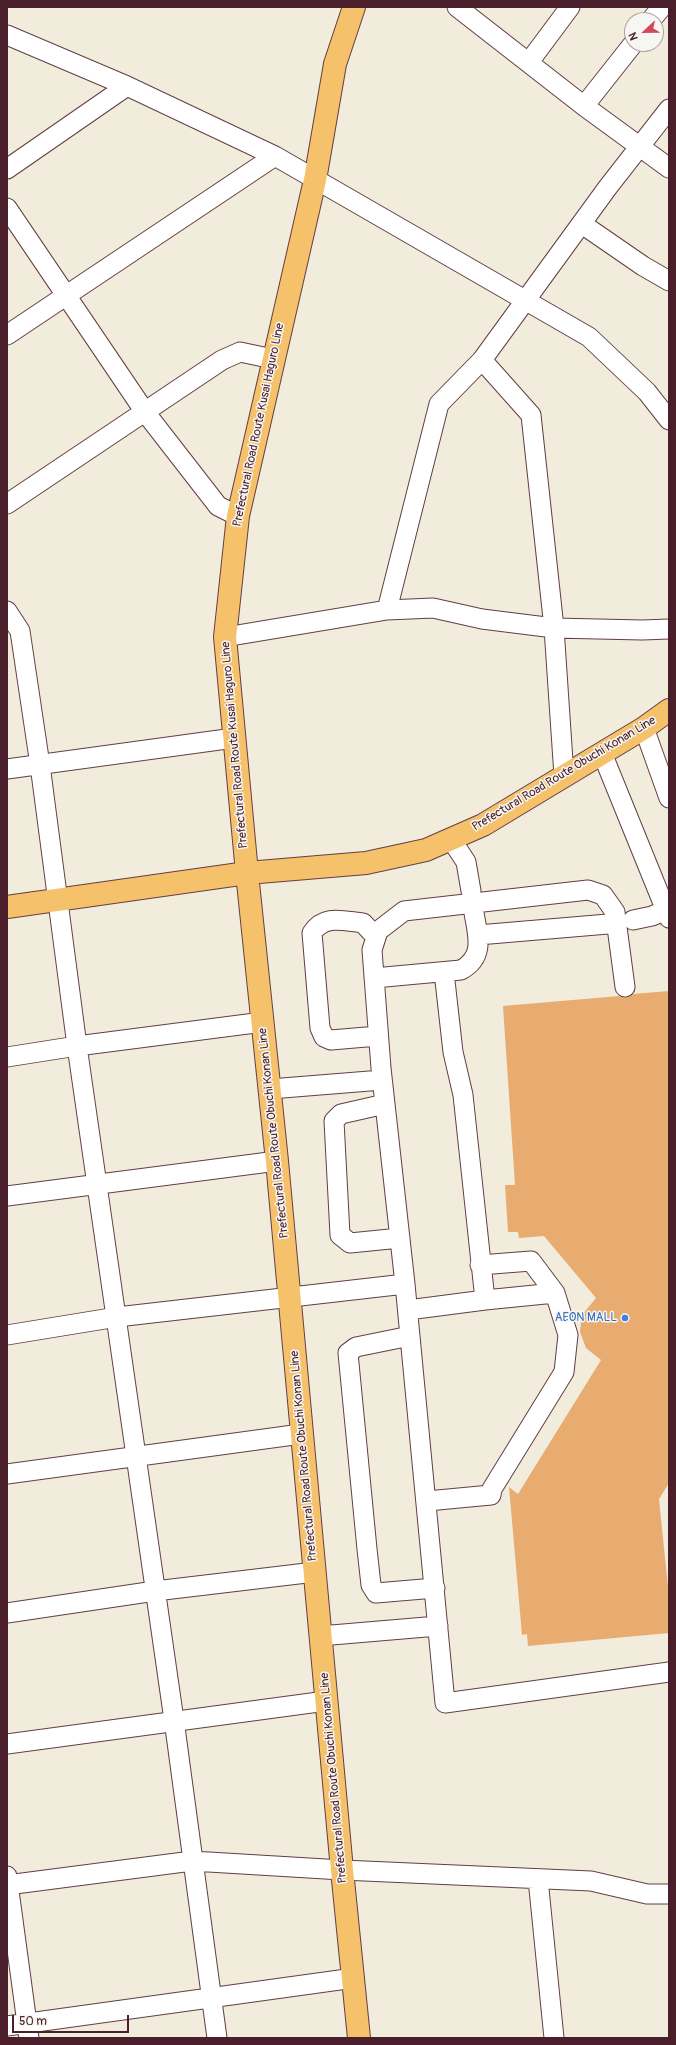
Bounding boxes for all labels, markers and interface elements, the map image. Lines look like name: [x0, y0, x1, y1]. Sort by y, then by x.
north arrow: [624, 12, 664, 52]
text: N: [626, 30, 641, 42]
street label: Prefectural Road Route Kusai Haguro Line: [230, 322, 288, 528]
street label: Prefectural Road Route Kusai Haguro Line: [219, 641, 251, 849]
street label: Prefectural Road Route Obuchi Konan Line: [470, 713, 658, 835]
street label: Prefectural Road Route Obuchi Konan Line: [256, 1027, 292, 1239]
place label: AEON MALL: [555, 1311, 617, 1325]
marker: AEON MALL: [620, 1313, 630, 1323]
street label: Prefectural Road Route Obuchi Konan Line: [288, 1350, 320, 1562]
street label: Prefectural Road Route Obuchi Konan Line: [318, 1672, 350, 1884]
scale bar: [14, 2007, 131, 2033]
text: 50 m: [19, 2014, 47, 2029]

